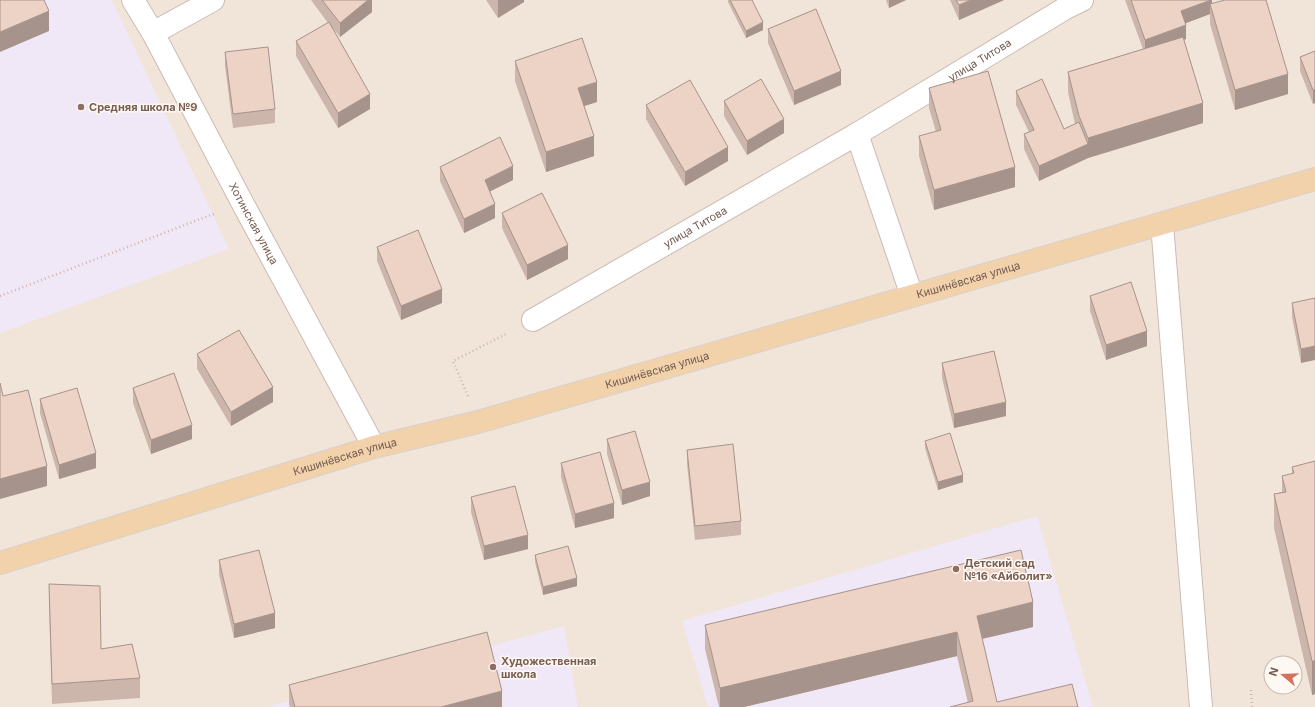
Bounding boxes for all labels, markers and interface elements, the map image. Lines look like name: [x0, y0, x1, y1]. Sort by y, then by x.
street label: улица Титова: [946, 35, 1014, 84]
place label: Средняя школа №9: [89, 100, 197, 114]
marker: Средняя школа №9: [76, 102, 86, 112]
street label: Хотинская улица: [226, 180, 281, 267]
street label: улица Титова: [661, 203, 730, 251]
street label: Кишинёвская улица: [915, 258, 1022, 301]
street label: Кишинёвская улица: [603, 348, 711, 392]
street label: Кишинёвская улица: [291, 435, 398, 479]
place label: Детский сад №16 «Айболит»: [964, 556, 1052, 583]
marker: Детский сад №16 «Айболит»: [951, 564, 961, 574]
place label: Художественная школа: [501, 654, 596, 681]
north arrow: [1263, 655, 1303, 695]
marker: Художественная школа: [488, 662, 498, 672]
text: N: [1266, 665, 1282, 678]

